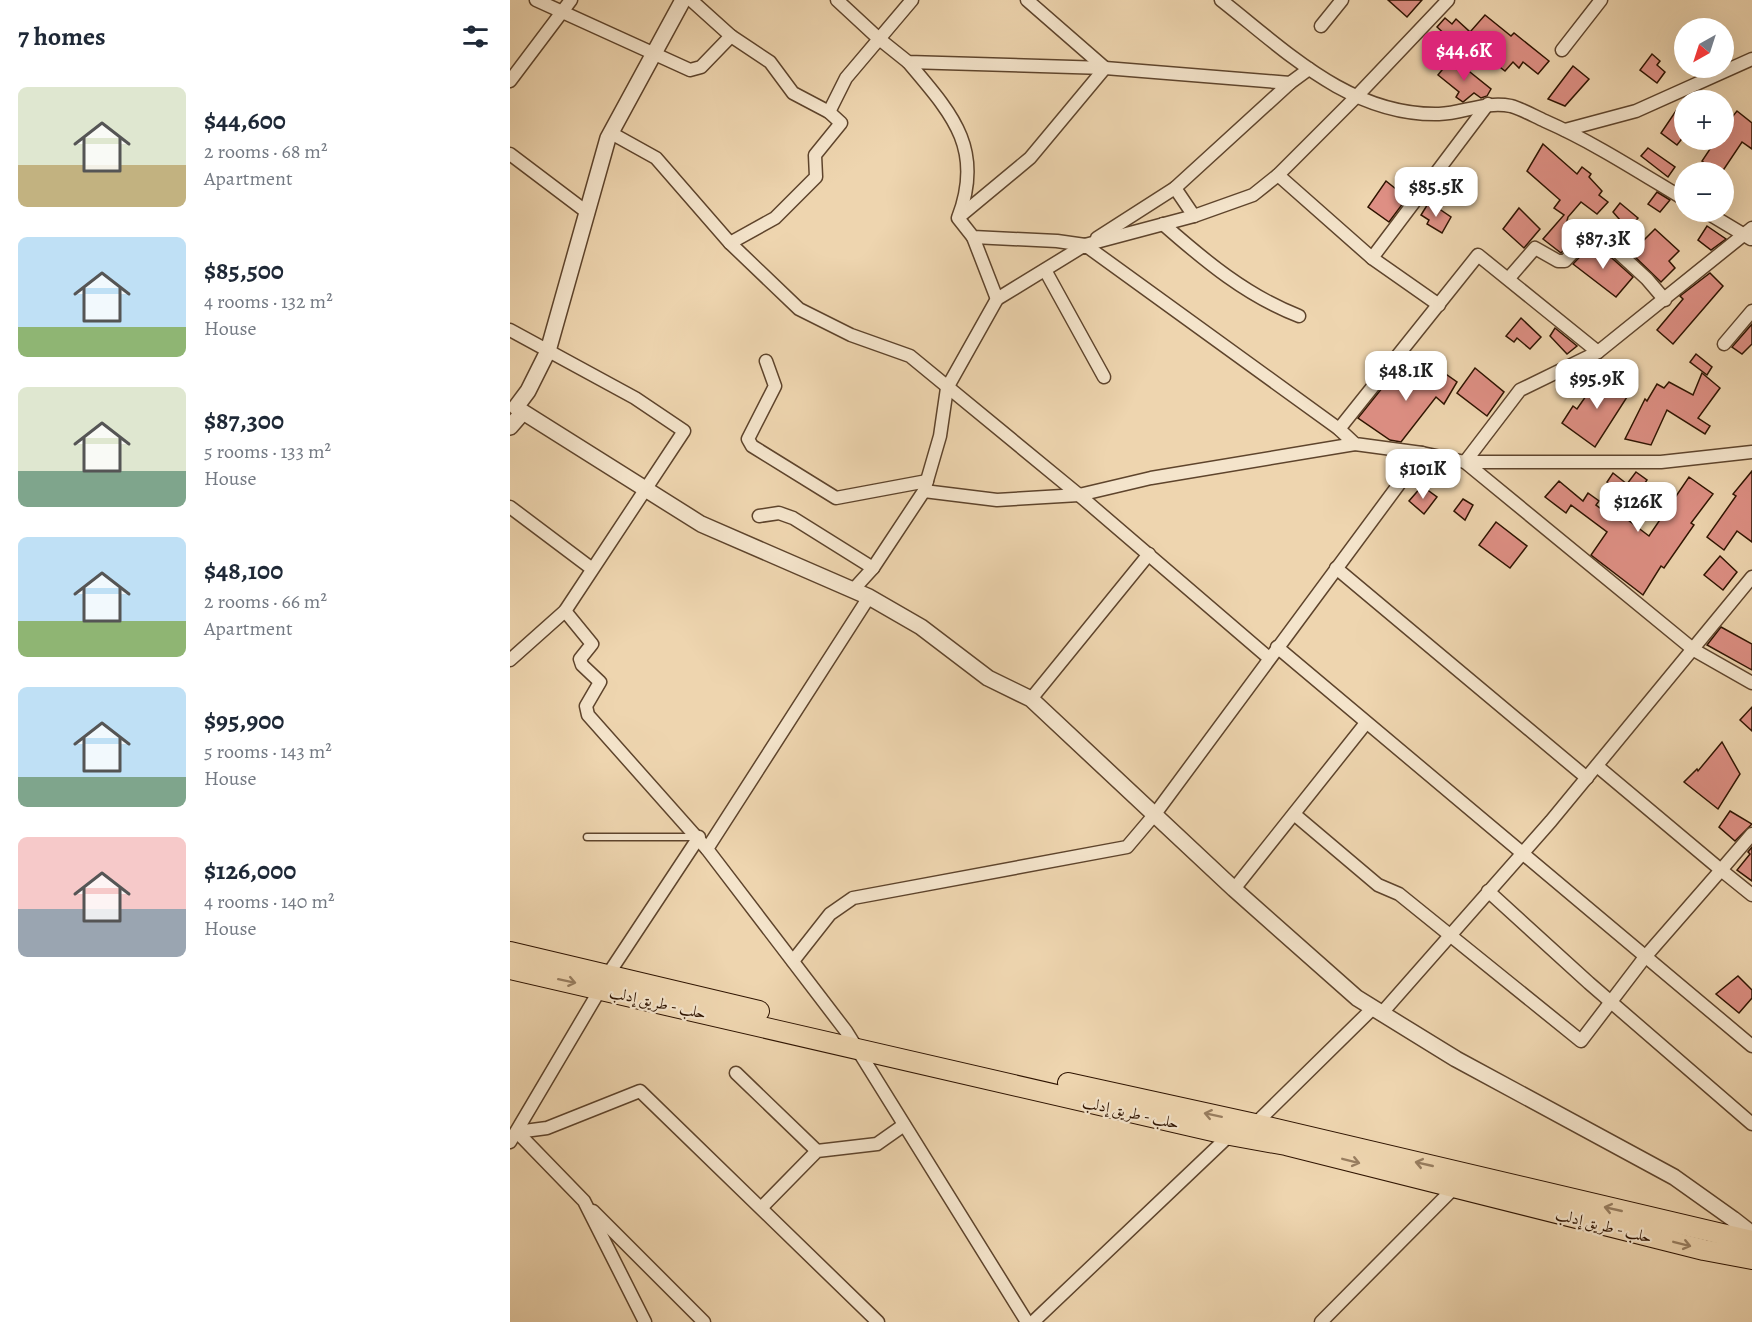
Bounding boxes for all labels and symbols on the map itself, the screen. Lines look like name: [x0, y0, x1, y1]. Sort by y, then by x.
north arrow: [1674, 18, 1734, 78]
pin: $44.6K: [1415, 31, 1513, 82]
pin: $85.5K: [1387, 167, 1485, 218]
pin: $87.3K: [1554, 219, 1652, 270]
pin: $48.1K: [1357, 351, 1455, 402]
pin: $95.9K: [1548, 359, 1646, 410]
pin: $101K: [1381, 449, 1465, 500]
pin: $126K: [1596, 482, 1680, 533]
one-way arrow: [557, 976, 576, 987]
street label: حلب - طريق إدلب: [607, 981, 708, 1025]
street label: حلب - طريق إدلب: [1080, 1091, 1181, 1135]
one-way arrow: [1204, 1109, 1223, 1120]
one-way arrow: [1341, 1156, 1360, 1168]
one-way arrow: [1414, 1157, 1433, 1169]
one-way arrow: [1604, 1202, 1623, 1214]
street label: حلب - طريق إدلب: [1553, 1203, 1654, 1249]
one-way arrow: [1673, 1239, 1692, 1251]

